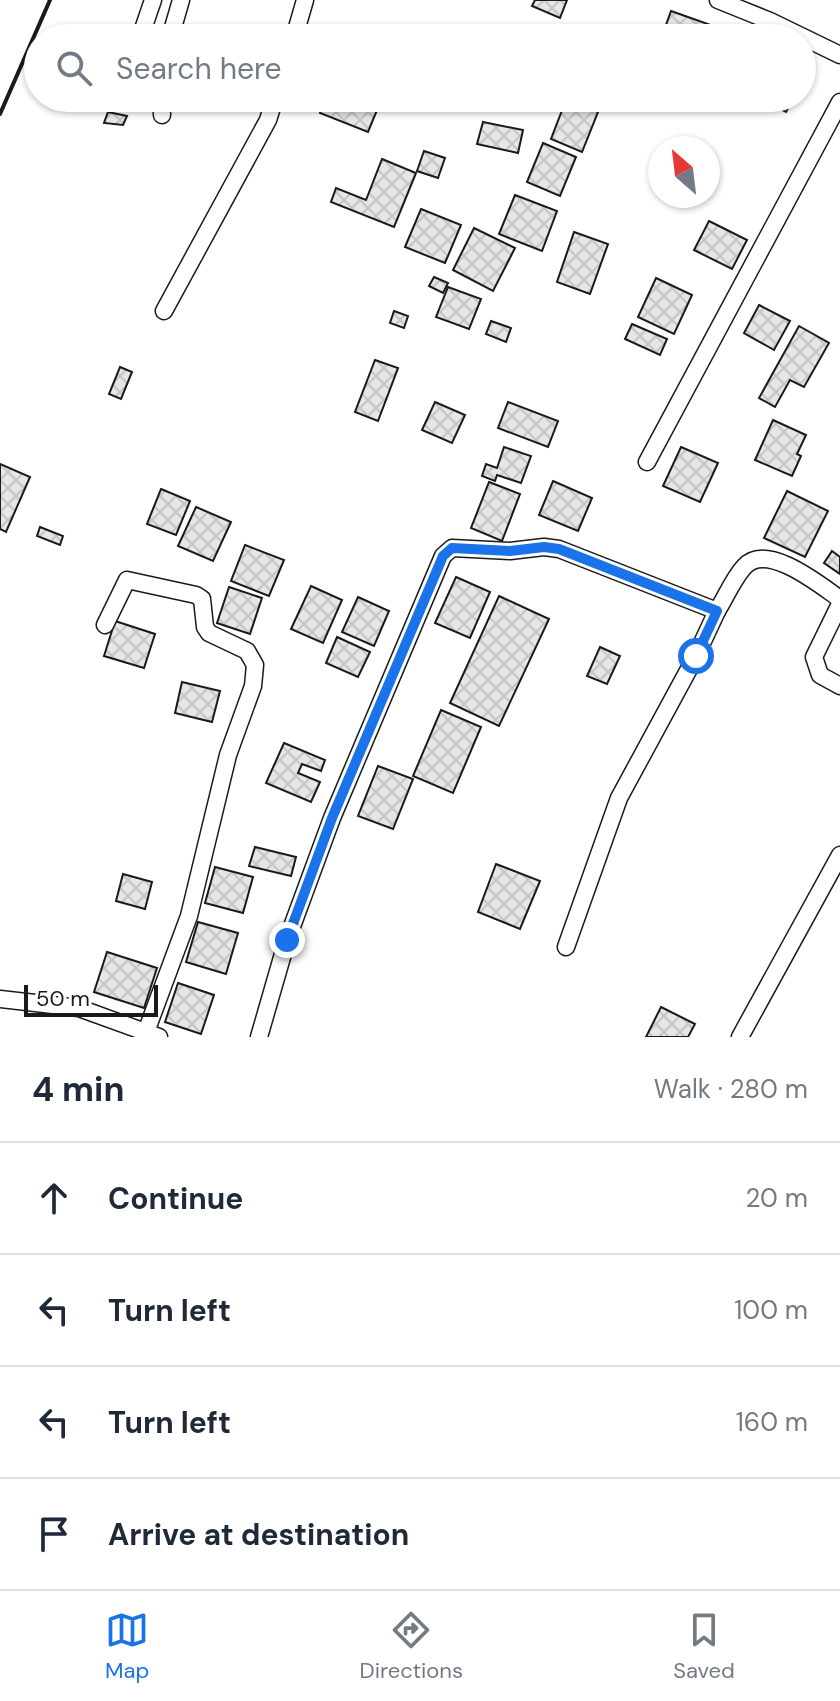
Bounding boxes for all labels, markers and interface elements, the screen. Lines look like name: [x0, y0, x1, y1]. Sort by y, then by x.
search box: [24, 24, 816, 112]
icon: search: [52, 46, 96, 90]
text: Search here: [116, 49, 282, 88]
north arrow: [648, 136, 720, 208]
route start: [678, 638, 714, 674]
route end: [269, 922, 305, 958]
scale bar: [24, 981, 158, 1017]
text: 50 m: [36, 984, 90, 1013]
text: 4 min: [32, 1067, 124, 1112]
text: Walk · 280 m: [654, 1072, 808, 1106]
icon: ahead: [32, 1176, 76, 1220]
text: Continue: [108, 1179, 243, 1218]
text: 20 m: [745, 1181, 808, 1215]
icon: left: [32, 1288, 76, 1332]
text: Turn left: [108, 1291, 231, 1330]
text: 100 m: [734, 1293, 808, 1327]
icon: left: [32, 1400, 76, 1444]
text: Turn left: [108, 1403, 231, 1442]
text: 160 m: [736, 1405, 808, 1439]
icon: arrive: [32, 1512, 76, 1556]
text: Arrive at destination: [108, 1515, 409, 1554]
tab: Map: [105, 1608, 149, 1685]
tab: Directions: [360, 1608, 463, 1685]
tab: Saved: [673, 1608, 735, 1685]

